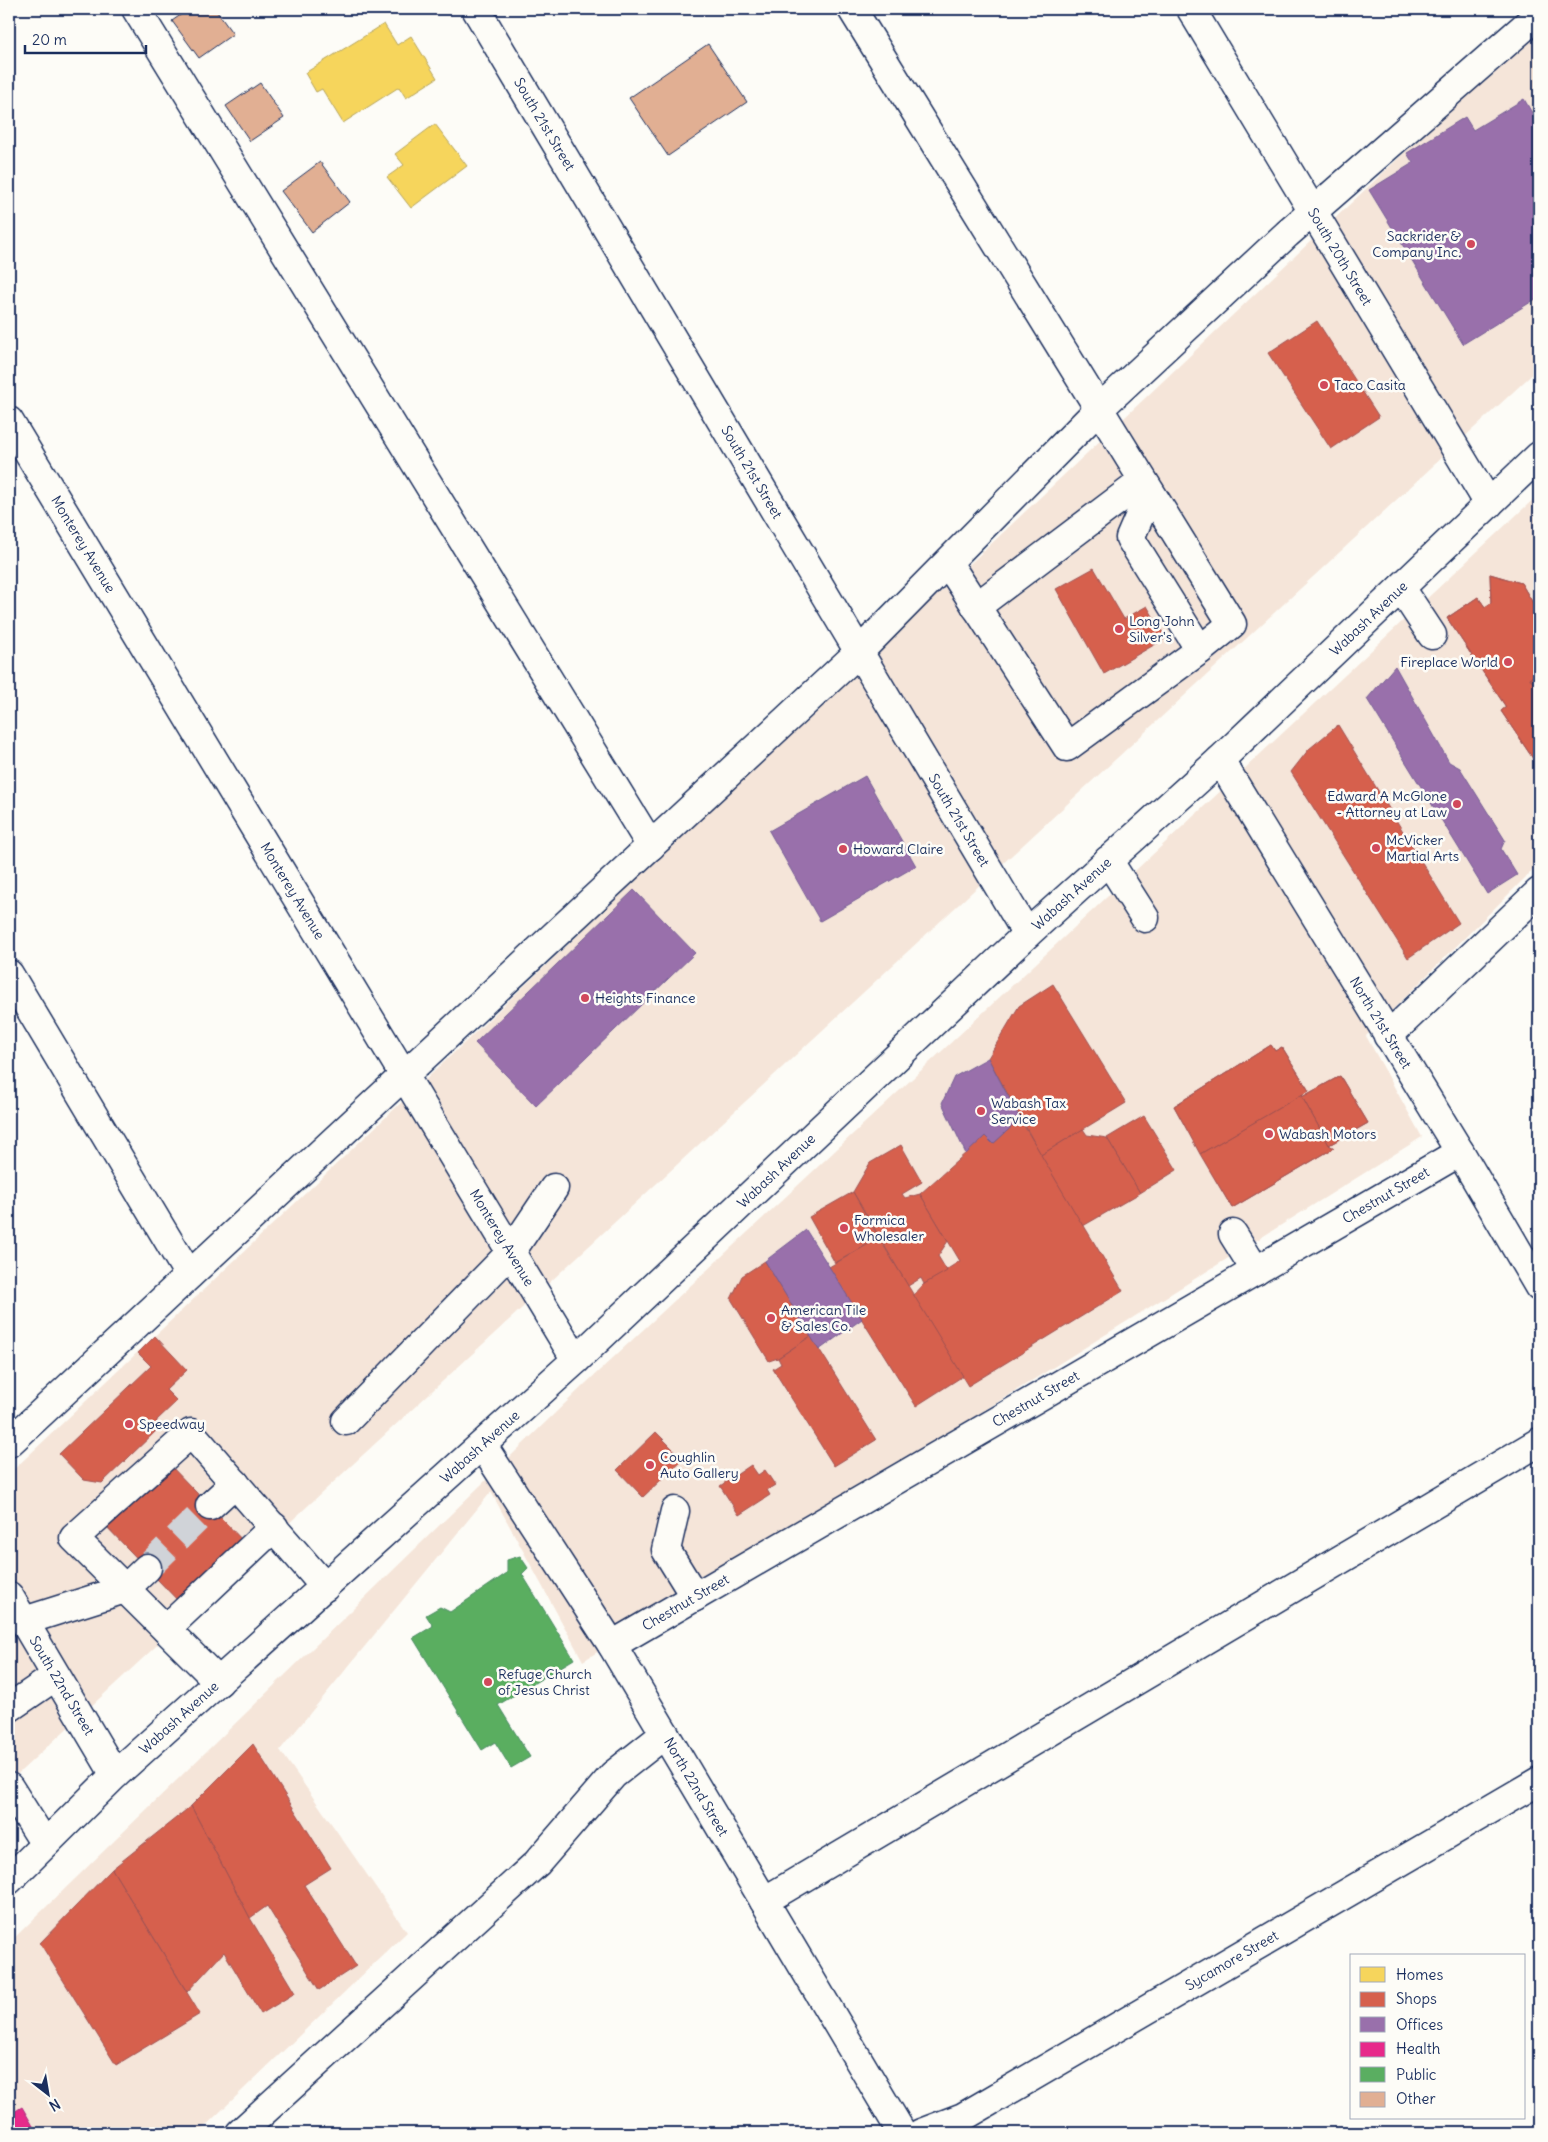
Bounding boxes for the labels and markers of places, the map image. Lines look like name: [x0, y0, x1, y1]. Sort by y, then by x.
place label: Sackrider & Company Inc.: [1372, 227, 1461, 261]
marker: Sackrider & Company Inc.: [1465, 238, 1477, 250]
place label: Taco Casita: [1334, 376, 1406, 394]
marker: Taco Casita: [1318, 379, 1330, 391]
place label: Long John Silver's: [1129, 612, 1195, 646]
marker: Long John Silver's: [1113, 623, 1125, 635]
place label: Fireplace World: [1400, 653, 1498, 671]
marker: Fireplace World: [1502, 656, 1514, 668]
place label: Edward A McGlone - Attorney at Law: [1327, 787, 1447, 821]
marker: Edward A McGlone - Attorney at Law: [1451, 798, 1463, 810]
place label: McVicker Martial Arts: [1386, 831, 1459, 865]
place label: Howard Claire: [853, 840, 943, 858]
marker: McVicker Martial Arts: [1370, 842, 1382, 854]
marker: Howard Claire: [837, 843, 849, 855]
place label: Heights Finance: [595, 989, 696, 1007]
marker: Heights Finance: [579, 992, 591, 1004]
place label: Wabash Tax Service: [991, 1094, 1066, 1128]
marker: Wabash Tax Service: [975, 1105, 987, 1117]
place label: Wabash Motors: [1279, 1125, 1376, 1143]
marker: Wabash Motors: [1263, 1128, 1275, 1140]
place label: Formica Wholesaler: [854, 1211, 924, 1245]
marker: Formica Wholesaler: [838, 1222, 850, 1234]
place label: American Tile & Sales Co.: [781, 1301, 866, 1335]
marker: American Tile & Sales Co.: [765, 1312, 777, 1324]
place label: Speedway: [139, 1415, 205, 1433]
marker: Speedway: [123, 1418, 135, 1430]
place label: Coughlin Auto Gallery: [660, 1448, 739, 1482]
marker: Coughlin Auto Gallery: [644, 1459, 656, 1471]
place label: Refuge Church of Jesus Christ: [498, 1665, 592, 1699]
marker: Refuge Church of Jesus Christ: [482, 1676, 494, 1688]

